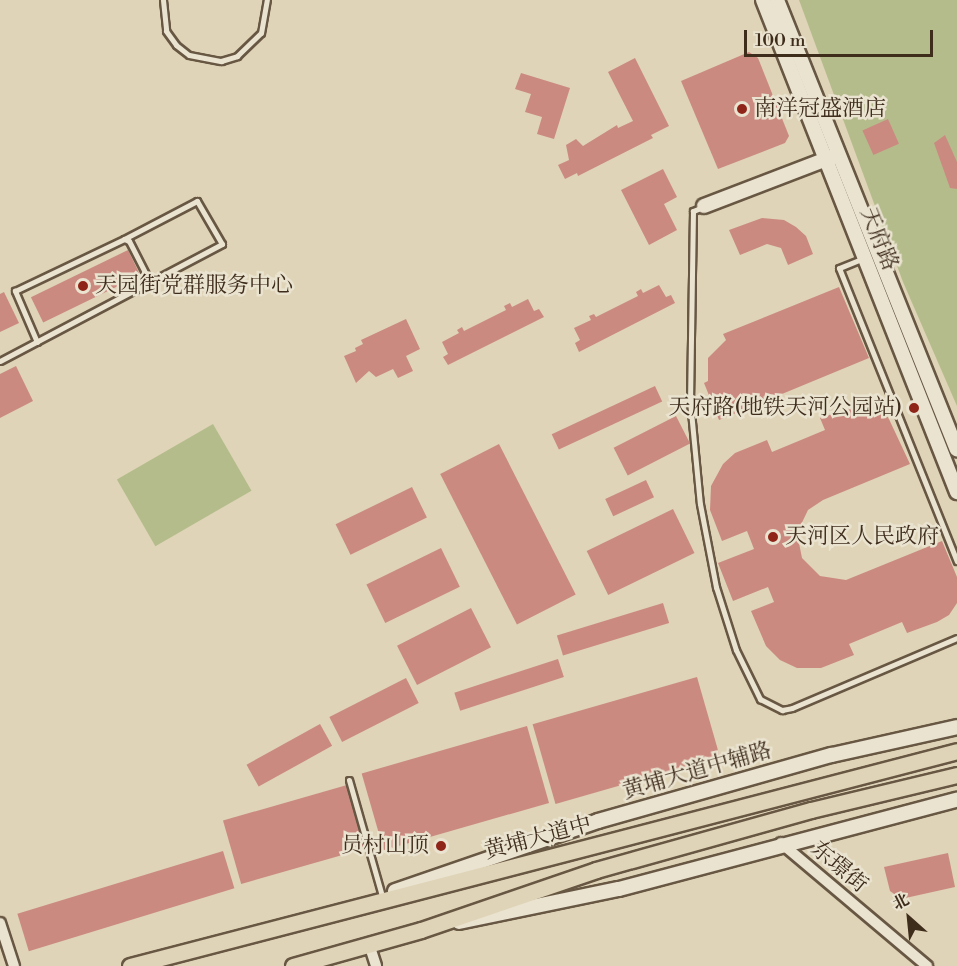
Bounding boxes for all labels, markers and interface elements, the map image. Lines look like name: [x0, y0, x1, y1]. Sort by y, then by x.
scale bar: [747, 18, 936, 56]
text: 100 m: [755, 29, 806, 52]
place label: 南洋冠盛酒店: [754, 96, 886, 122]
marker: 南洋冠盛酒店: [735, 102, 749, 116]
street label: 天府路: [854, 203, 904, 275]
place label: 天园街党群服务中心: [95, 273, 293, 299]
marker: 天园街党群服务中心: [76, 279, 90, 293]
place label: 天府路(地铁天河公园站): [668, 395, 902, 421]
marker: 天府路(地铁天河公园站): [907, 401, 921, 415]
place label: 天河区人民政府: [785, 524, 939, 550]
marker: 天河区人民政府: [766, 530, 780, 544]
street label: 黄埔大道中辅路: [619, 737, 775, 805]
street label: 黄埔大道中: [481, 811, 595, 865]
place label: 员村山顶: [341, 833, 429, 859]
street label: 东璟街: [805, 836, 873, 898]
marker: 员村山顶: [434, 839, 448, 853]
north arrow: [879, 888, 939, 948]
text: 北: [889, 889, 912, 915]

